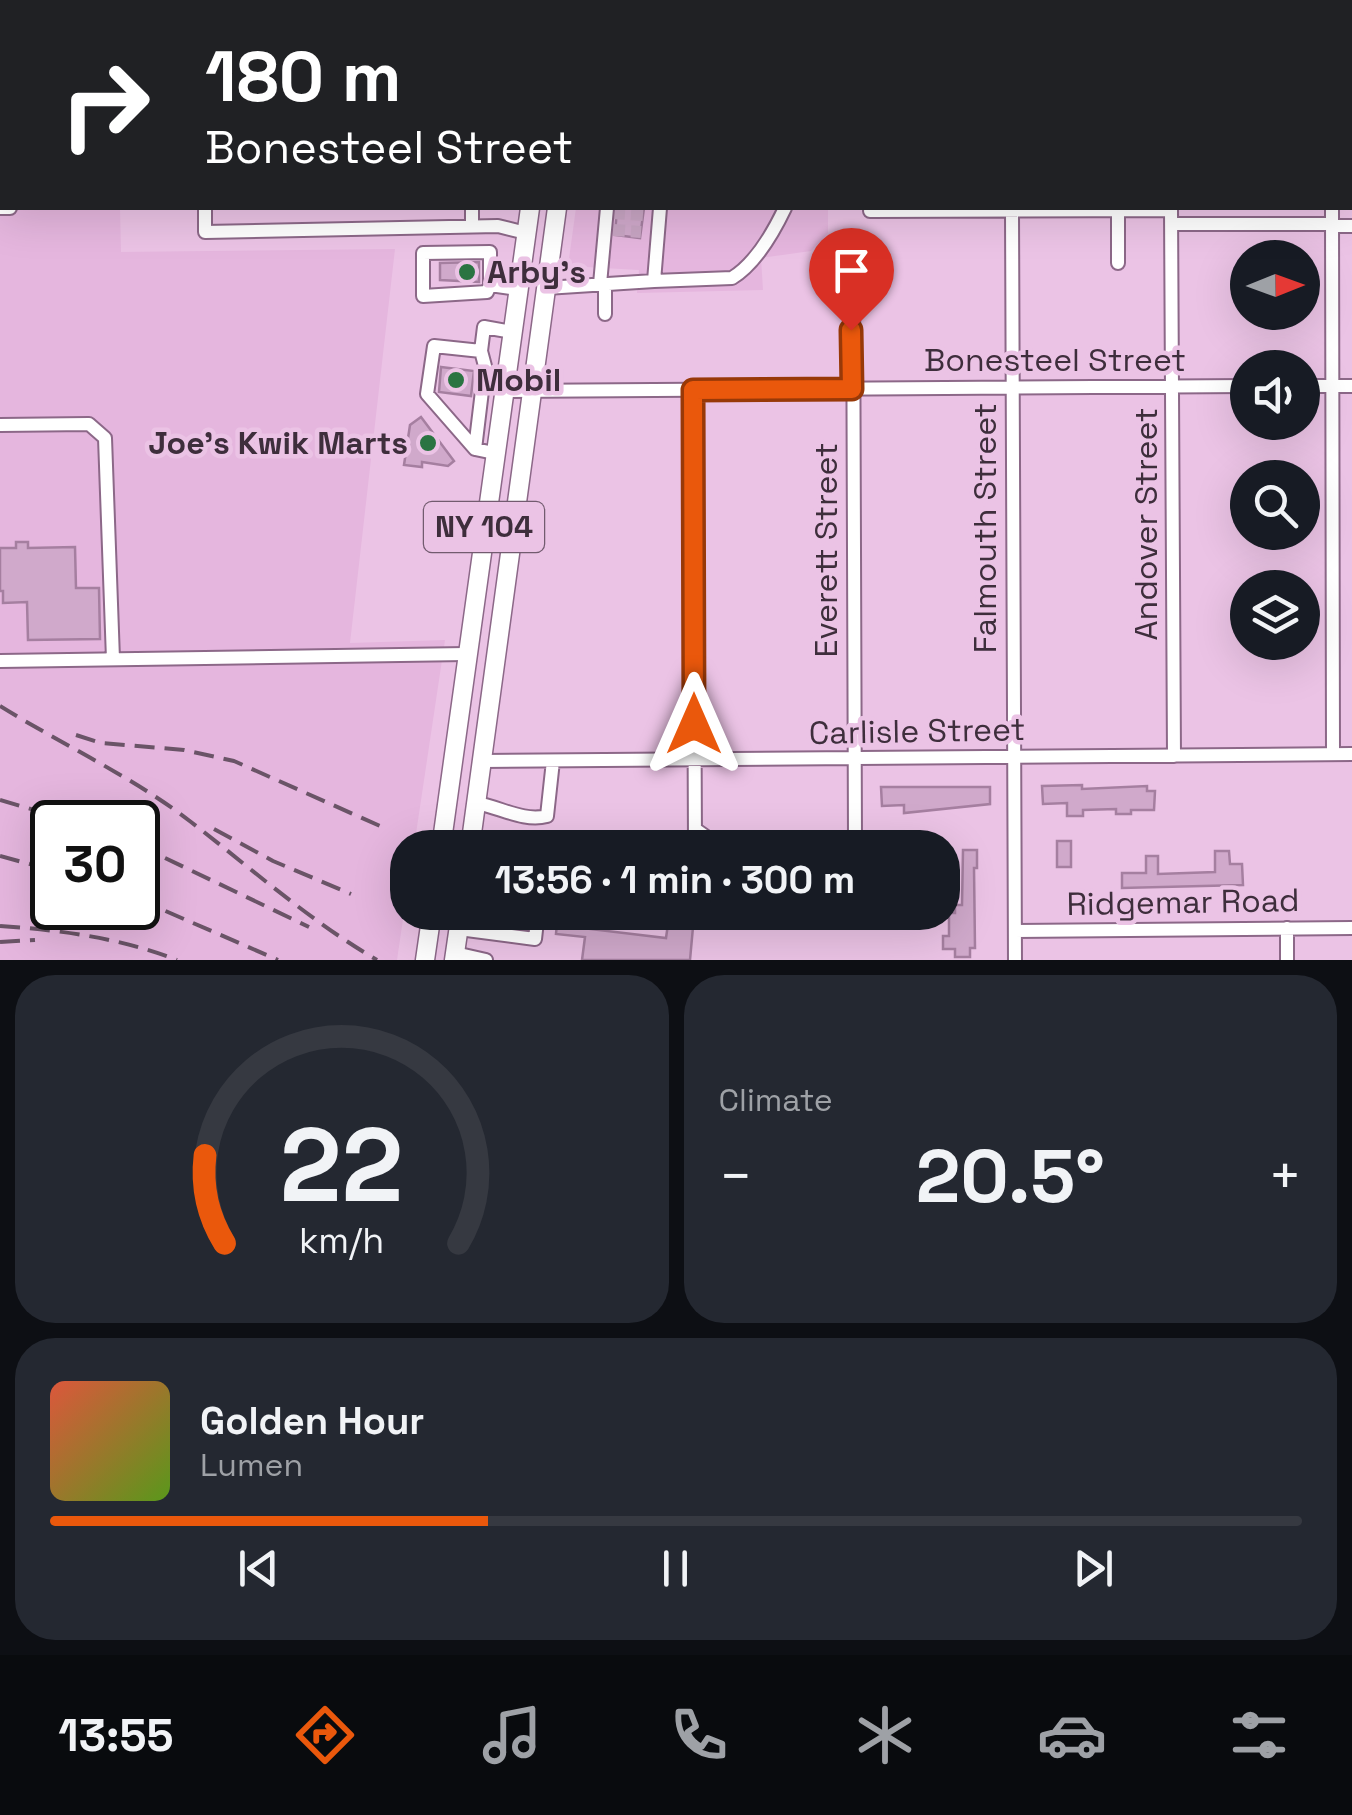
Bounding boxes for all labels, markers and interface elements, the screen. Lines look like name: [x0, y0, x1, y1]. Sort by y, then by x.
text: 180 m: [205, 32, 402, 121]
icon: right: [40, 40, 170, 170]
text: Bonesteel Street: [205, 119, 573, 176]
pin: [809, 228, 894, 331]
north arrow: [1230, 240, 1320, 330]
map controls: [1230, 240, 1320, 660]
icon: arrive: [824, 243, 879, 298]
place label: Arby's: [487, 252, 586, 292]
marker: Arby's: [456, 261, 478, 283]
street label: Bonesteel Street: [924, 340, 1186, 380]
button: sound: [1230, 350, 1320, 440]
place label: Mobil: [476, 360, 561, 400]
marker: Mobil: [445, 369, 467, 391]
street label: Falmouth Street: [965, 403, 1005, 653]
street label: Andover Street: [1126, 407, 1166, 641]
place label: Joe's Kwik Marts: [148, 423, 408, 463]
marker: Joe's Kwik Marts: [417, 432, 439, 454]
street label: Everett Street: [806, 442, 846, 658]
button: search: [1230, 460, 1320, 550]
road number: NY 104: [424, 502, 544, 552]
button: layers: [1230, 570, 1320, 660]
position arrow: [642, 672, 746, 776]
street label: Carlisle Street: [808, 709, 1026, 753]
speed limit sign: 30: [30, 800, 160, 930]
text: 13:56 · 1 min · 300 m: [495, 856, 855, 904]
street label: Ridgemar Road: [1066, 880, 1300, 924]
text: Climate: [719, 1080, 833, 1120]
text: 22: [280, 1099, 404, 1231]
text: 20.5°: [916, 1128, 1105, 1224]
text: −: [719, 1141, 753, 1211]
text: +: [1268, 1141, 1302, 1211]
text: km/h: [299, 1218, 384, 1263]
text: Golden Hour: [200, 1397, 424, 1445]
text: Lumen: [200, 1445, 303, 1485]
icon: previous: [231, 1541, 286, 1596]
icon: pause: [648, 1541, 703, 1596]
icon: next: [1066, 1541, 1121, 1596]
icon: directions: [290, 1700, 360, 1770]
icon: music: [477, 1700, 547, 1770]
icon: phone: [664, 1700, 734, 1770]
icon: climate: [850, 1700, 920, 1770]
icon: car: [1037, 1700, 1107, 1770]
icon: filters: [1224, 1700, 1294, 1770]
text: 13:55: [58, 1707, 173, 1764]

